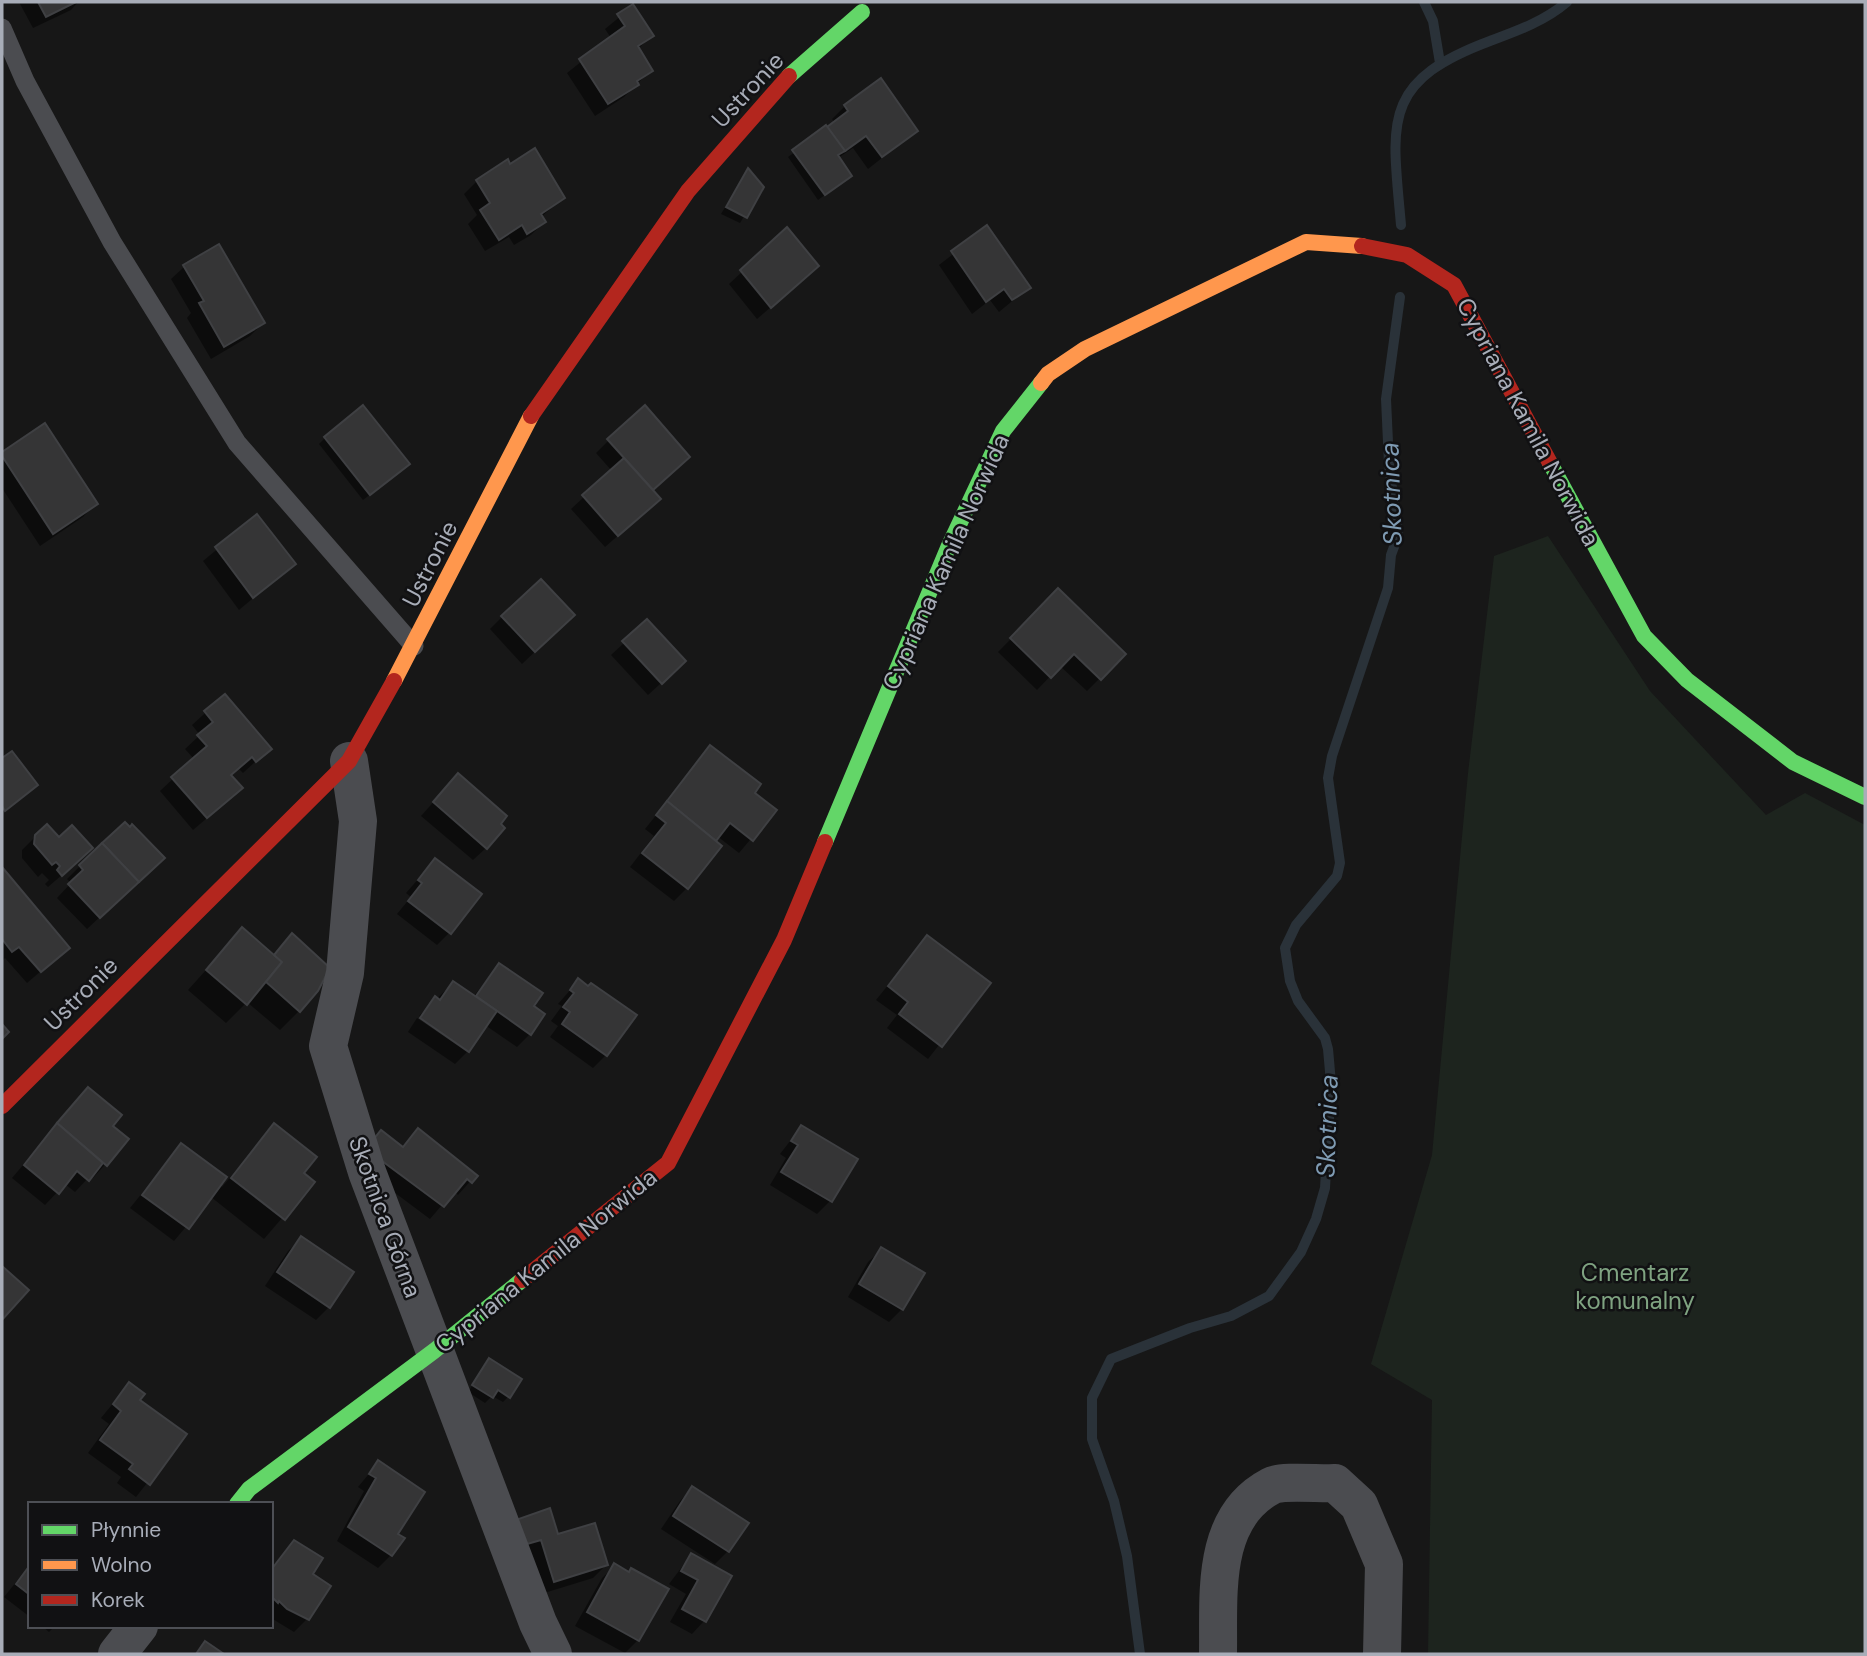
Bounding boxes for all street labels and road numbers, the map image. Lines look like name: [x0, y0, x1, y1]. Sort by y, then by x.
street label: Ustronie: [705, 45, 791, 134]
street label: Cypriana Kamila Norwida: [1450, 292, 1607, 551]
street label: Cypriana Kamila Norwida: [875, 429, 1016, 695]
street label: Ustronie: [395, 516, 464, 612]
street label: Ustronie: [37, 950, 124, 1037]
street label: Skotnica Górna: [342, 1132, 429, 1302]
street label: Cypriana Kamila Norwida: [428, 1161, 663, 1360]

